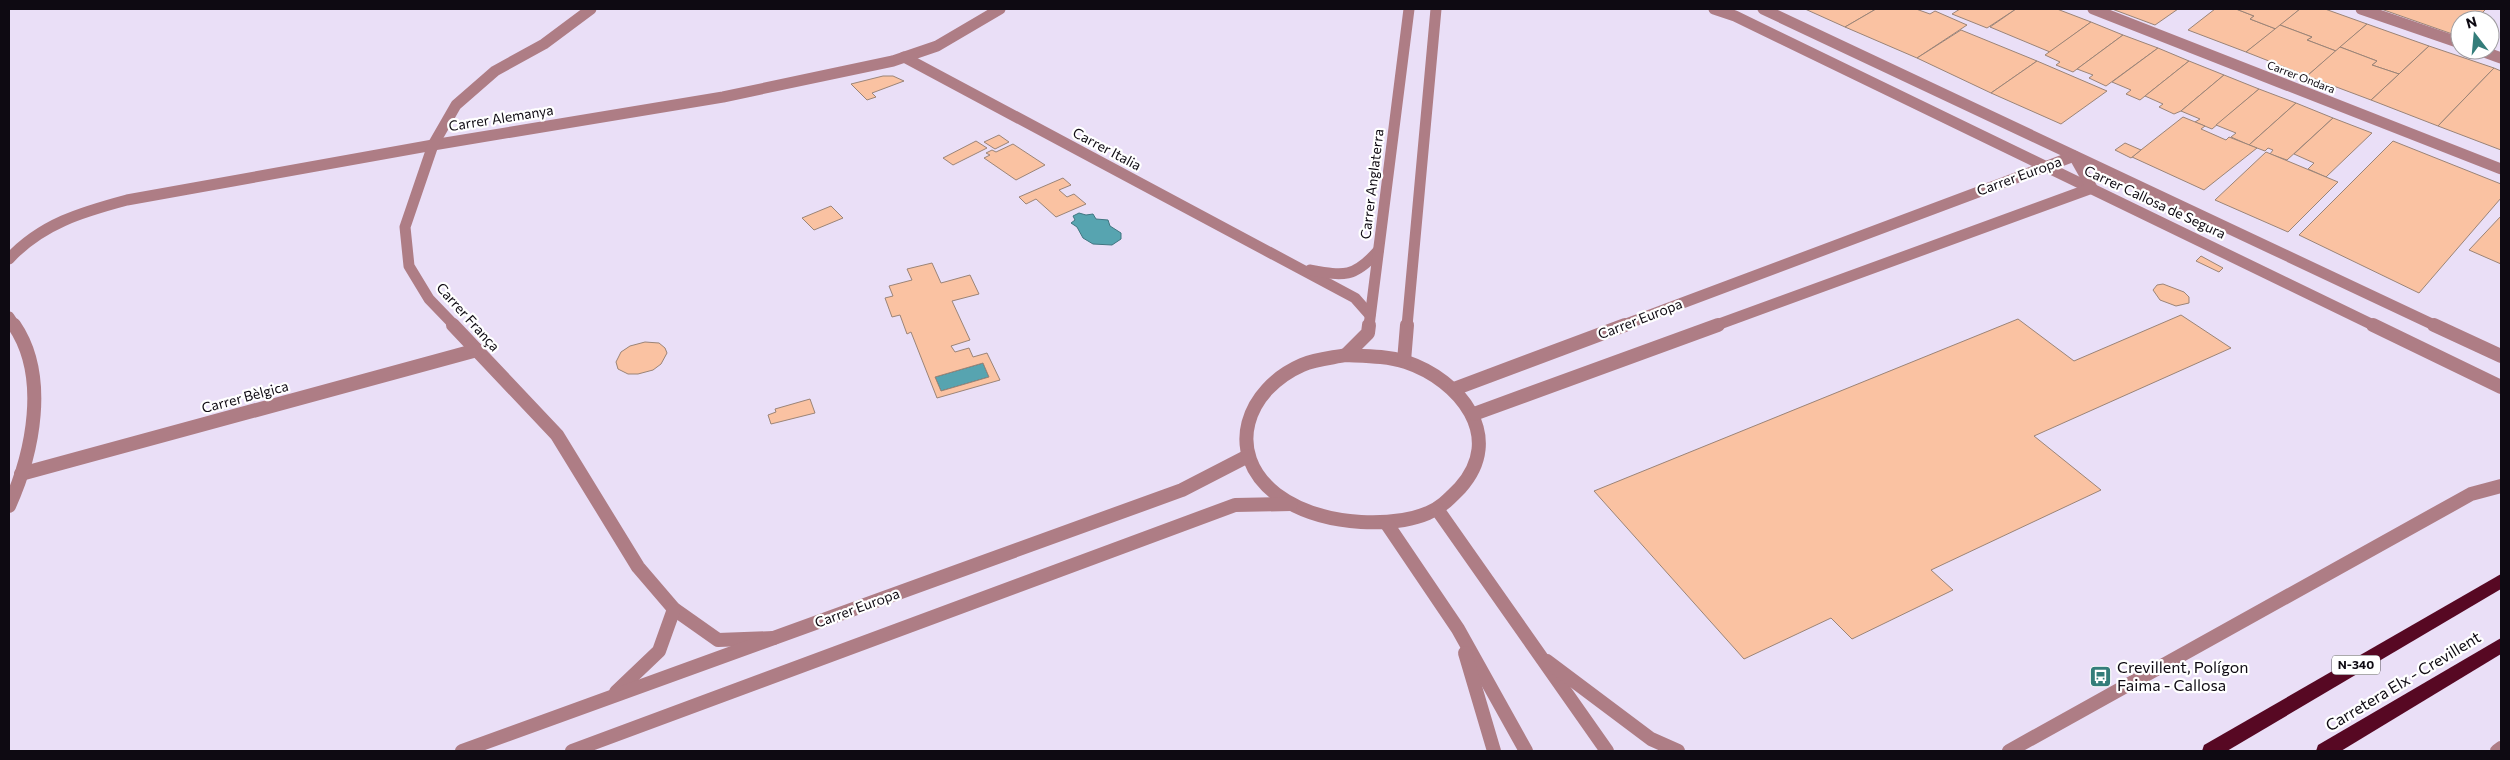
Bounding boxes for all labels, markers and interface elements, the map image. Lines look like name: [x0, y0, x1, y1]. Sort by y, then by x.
north arrow: [2450, 10, 2500, 60]
text: N: [2464, 12, 2479, 32]
street label: Carrer Ondara: [2265, 58, 2337, 95]
street label: Carrer Alemanya: [447, 101, 555, 134]
street label: Carrer Italia: [1070, 123, 1144, 174]
street label: Carrer Anglaterra: [1356, 128, 1387, 240]
street label: Carrer Europa: [1974, 152, 2064, 199]
street label: Carrer Callosa de Segura: [2082, 161, 2229, 242]
street label: Carrer França: [433, 279, 504, 354]
street label: Carrer Europa: [1595, 295, 1684, 342]
street label: Carrer Bèlgica: [200, 377, 290, 416]
street label: Carrer Europa: [812, 584, 902, 631]
street label: Carretera Elx - Crevillent: [2322, 626, 2484, 734]
road number: N-340: [2332, 656, 2380, 674]
place label: Crevillent, Polígon Faima - Callosa: [2117, 657, 2248, 694]
bus stop icon: Crevillent, Polígon Faima - Callosa: [2089, 664, 2113, 688]

